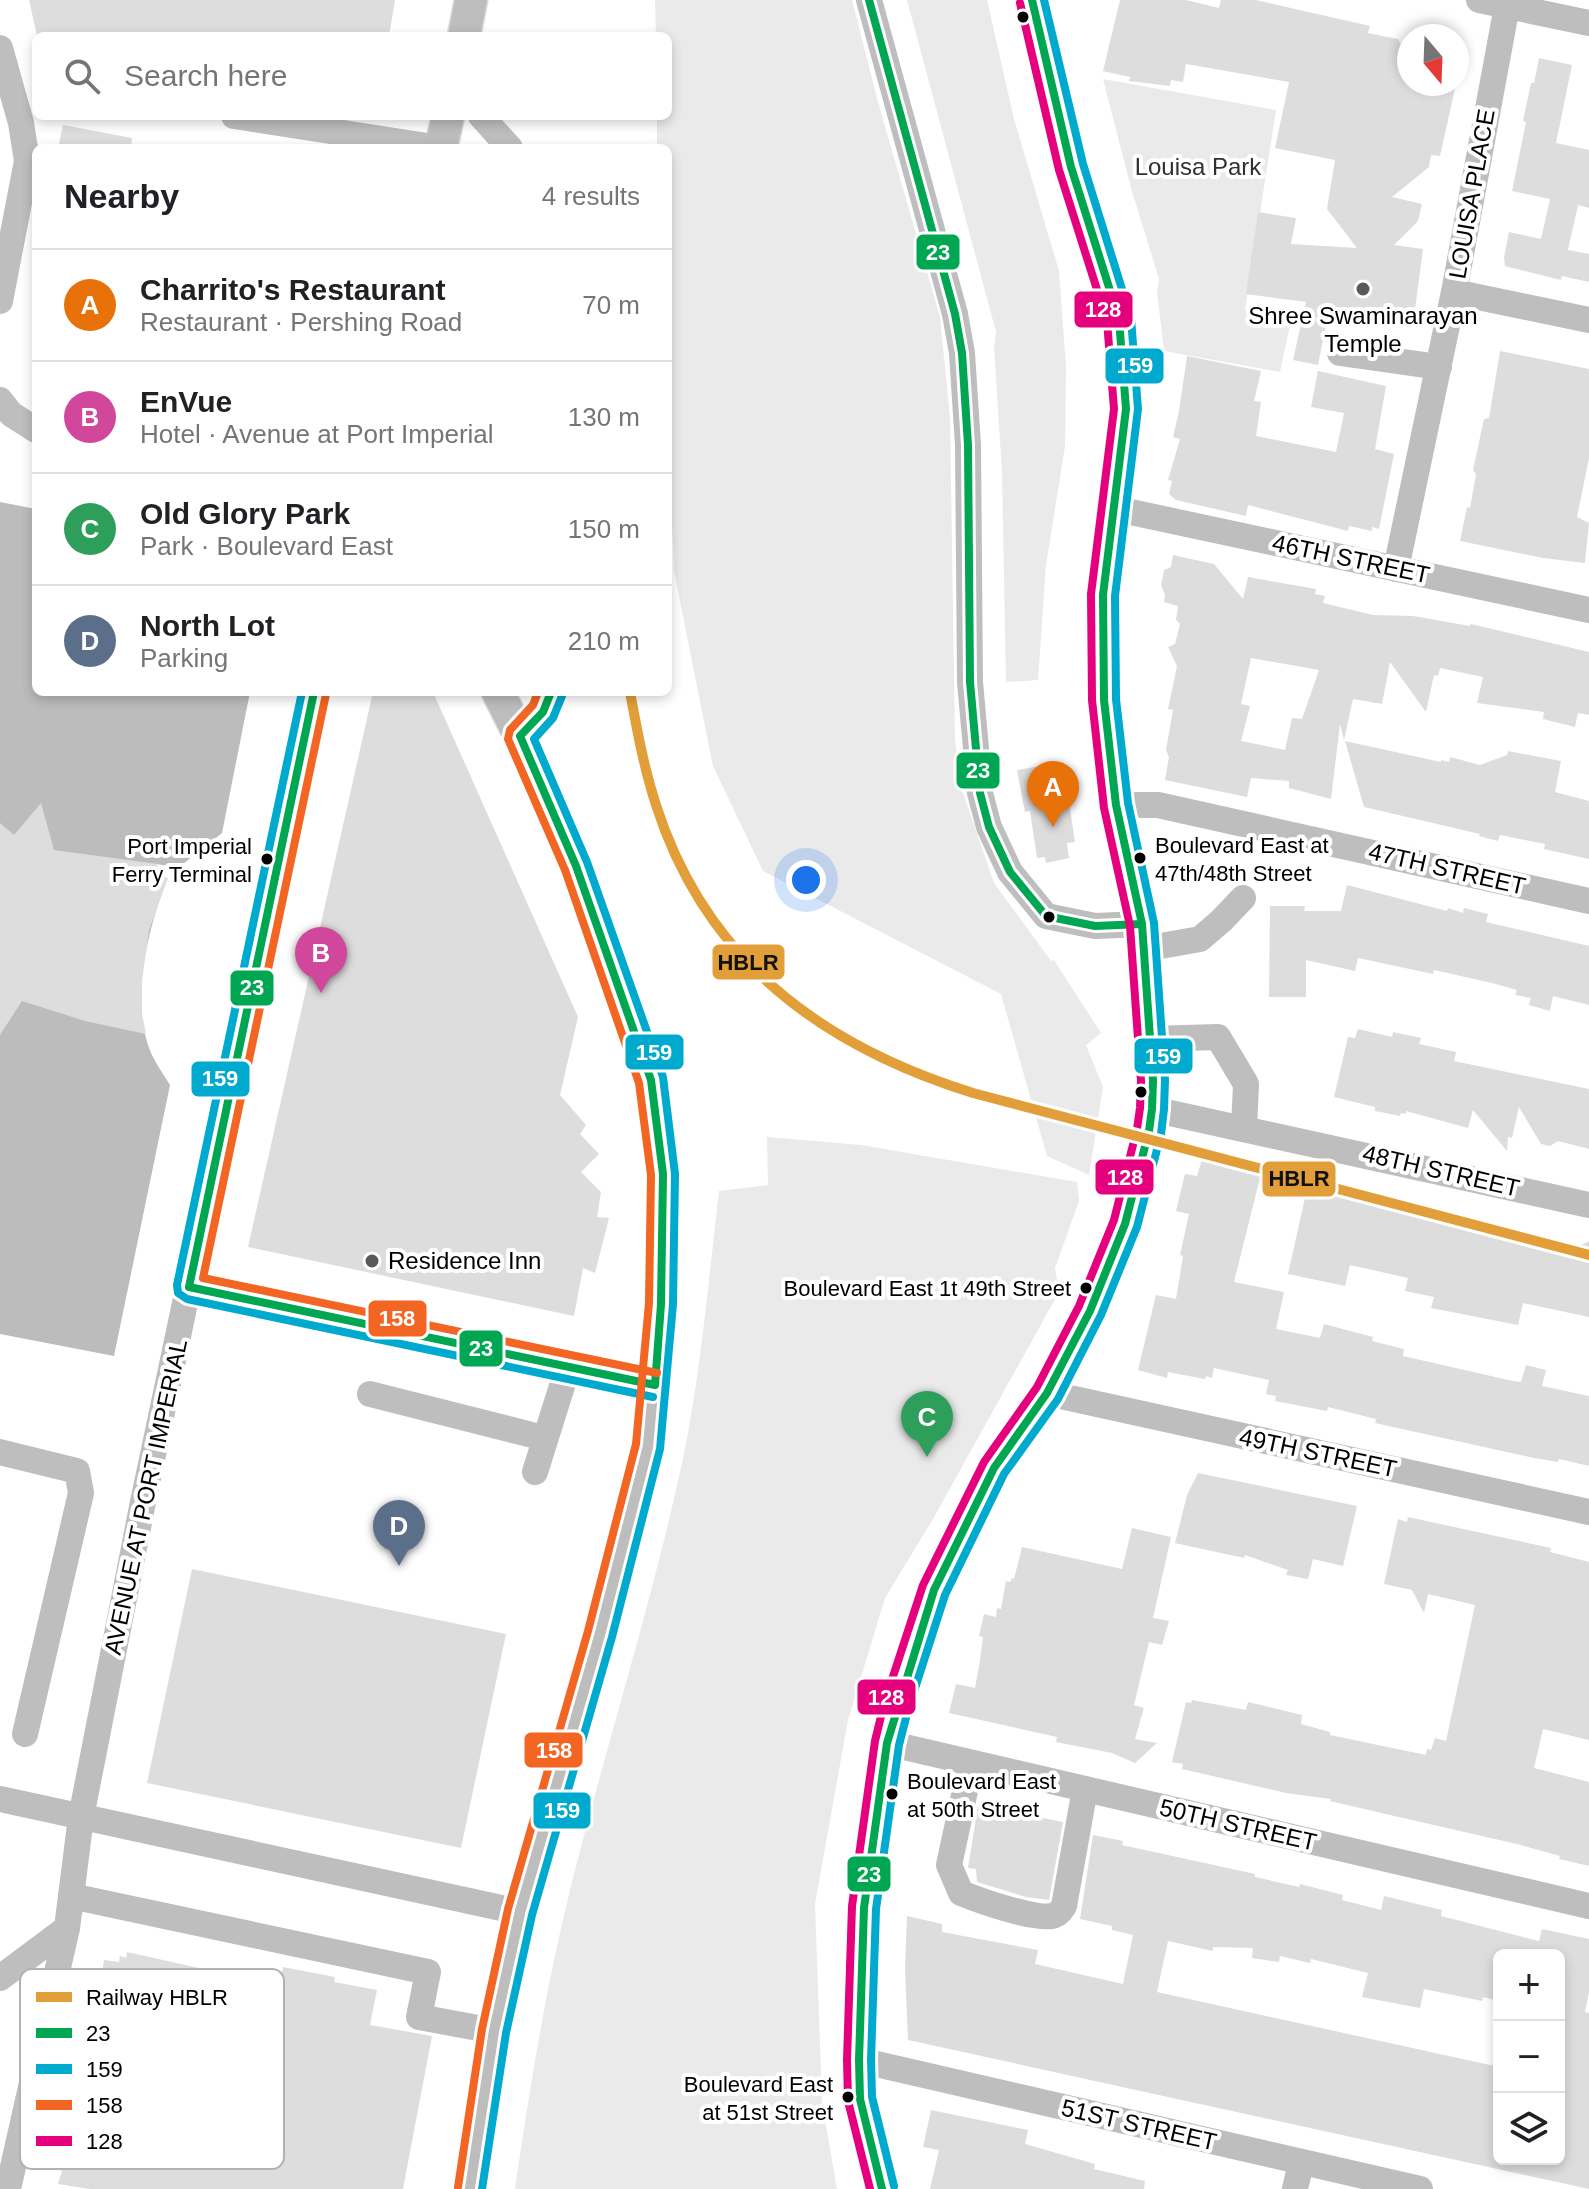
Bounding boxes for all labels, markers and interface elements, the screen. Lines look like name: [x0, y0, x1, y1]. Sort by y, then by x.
unlabelled marker: [1015, 9, 1031, 25]
north arrow: [1397, 24, 1469, 96]
search box: [32, 32, 672, 120]
icon: search: [60, 54, 104, 98]
text: Search here: [124, 59, 287, 92]
street label: LOUISA PLACE: [1443, 107, 1500, 281]
park label: Louisa Park: [1135, 153, 1262, 180]
text: Nearby: [64, 177, 179, 215]
text: 4 results: [542, 181, 640, 211]
line badge: 23: [915, 233, 961, 271]
text: 23: [926, 240, 950, 265]
text: Charrito's Restaurant: [140, 273, 446, 306]
marker: Shree Swaminarayan Temple: [1354, 280, 1372, 298]
text: A: [81, 290, 99, 320]
text: 70 m: [582, 290, 640, 320]
line badge: 128: [1073, 290, 1134, 329]
text: 128: [1085, 297, 1121, 322]
place label: Shree Swaminarayan Temple: [1248, 302, 1478, 357]
text: Restaurant · Pershing Road: [140, 307, 462, 337]
line badge: 159: [1104, 347, 1165, 385]
text: 159: [1117, 353, 1153, 378]
text: EnVue: [140, 385, 232, 418]
text: B: [81, 402, 99, 432]
text: 130 m: [568, 402, 640, 432]
text: Hotel · Avenue at Port Imperial: [140, 419, 494, 449]
text: Old Glory Park: [140, 497, 350, 530]
text: C: [81, 514, 99, 544]
text: 150 m: [568, 514, 640, 544]
street label: 46TH STREET: [1270, 529, 1433, 588]
text: Park · Boulevard East: [140, 531, 393, 561]
text: North Lot: [140, 609, 275, 642]
text: D: [81, 626, 99, 656]
text: 210 m: [568, 626, 640, 656]
text: Parking: [140, 643, 228, 673]
line badge: 23: [955, 751, 1001, 790]
text: 23: [966, 758, 990, 783]
pin: A: [1027, 761, 1079, 827]
place label: Boulevard East at 47th/48th Street: [1155, 833, 1329, 886]
place label: Port Imperial Ferry Terminal: [112, 834, 252, 887]
street label: 47TH STREET: [1366, 837, 1528, 900]
marker: Boulevard East at 47th/48th Street: [1132, 850, 1148, 866]
marker: Port Imperial Ferry Terminal: [259, 851, 275, 867]
your location: [786, 860, 826, 900]
unlabelled marker: [1041, 909, 1057, 925]
pin: B: [295, 927, 347, 993]
line badge: HBLR: [711, 943, 786, 981]
text: HBLR: [717, 950, 779, 975]
line badge: 23: [229, 969, 275, 1007]
text: 23: [240, 975, 264, 1000]
line badge: 159: [624, 1033, 685, 1071]
line badge: 159: [1133, 1037, 1194, 1075]
text: 159: [636, 1040, 672, 1065]
text: 159: [1145, 1044, 1181, 1069]
line badge: 159: [190, 1060, 251, 1098]
text: 159: [202, 1066, 238, 1091]
unlabelled marker: [1133, 1084, 1149, 1100]
street label: 48TH STREET: [1360, 1139, 1522, 1202]
line badge: 128: [1094, 1158, 1155, 1196]
line badge: HBLR: [1261, 1160, 1337, 1198]
text: 128: [1107, 1165, 1143, 1190]
text: HBLR: [1268, 1166, 1330, 1191]
place label: Residence Inn: [388, 1247, 541, 1274]
marker: Residence Inn: [363, 1252, 381, 1270]
place label: Boulevard East 1t 49th Street: [784, 1276, 1071, 1301]
marker: Boulevard East 1t 49th Street: [1078, 1280, 1094, 1296]
line badge: 158: [367, 1299, 428, 1338]
text: 158: [379, 1306, 415, 1331]
line badge: 23: [458, 1329, 504, 1368]
text: 23: [469, 1336, 493, 1361]
street label: AVENUE AT PORT IMPERIAL: [99, 1337, 192, 1657]
pin: C: [901, 1391, 953, 1457]
street label: 49TH STREET: [1237, 1423, 1400, 1482]
pin: D: [373, 1500, 425, 1566]
line badge: 128: [856, 1678, 917, 1716]
text: 128: [868, 1685, 904, 1710]
line badge: 158: [523, 1731, 584, 1769]
text: 158: [536, 1738, 572, 1763]
place label: Boulevard East at 50th Street: [907, 1769, 1056, 1822]
marker: Boulevard East at 50th Street: [884, 1786, 900, 1802]
line badge: 159: [532, 1791, 592, 1830]
street label: 50TH STREET: [1157, 1793, 1319, 1856]
text: 159: [544, 1798, 580, 1823]
line badge: 23: [846, 1855, 892, 1893]
text: 23: [857, 1862, 881, 1887]
map controls: [1493, 1949, 1565, 2165]
button: +: [1493, 1949, 1565, 2021]
legend: [20, 1969, 284, 2169]
text: Railway HBLR: [86, 1985, 228, 2010]
text: 23: [86, 2021, 110, 2046]
button: −: [1493, 2021, 1565, 2093]
text: 159: [86, 2057, 123, 2082]
place label: Boulevard East at 51st Street: [684, 2072, 833, 2125]
marker: Boulevard East at 51st Street: [840, 2089, 856, 2105]
text: 158: [86, 2093, 123, 2118]
button: layers: [1493, 2093, 1565, 2165]
street label: 51ST STREET: [1059, 2094, 1220, 2156]
text: 128: [86, 2129, 123, 2154]

